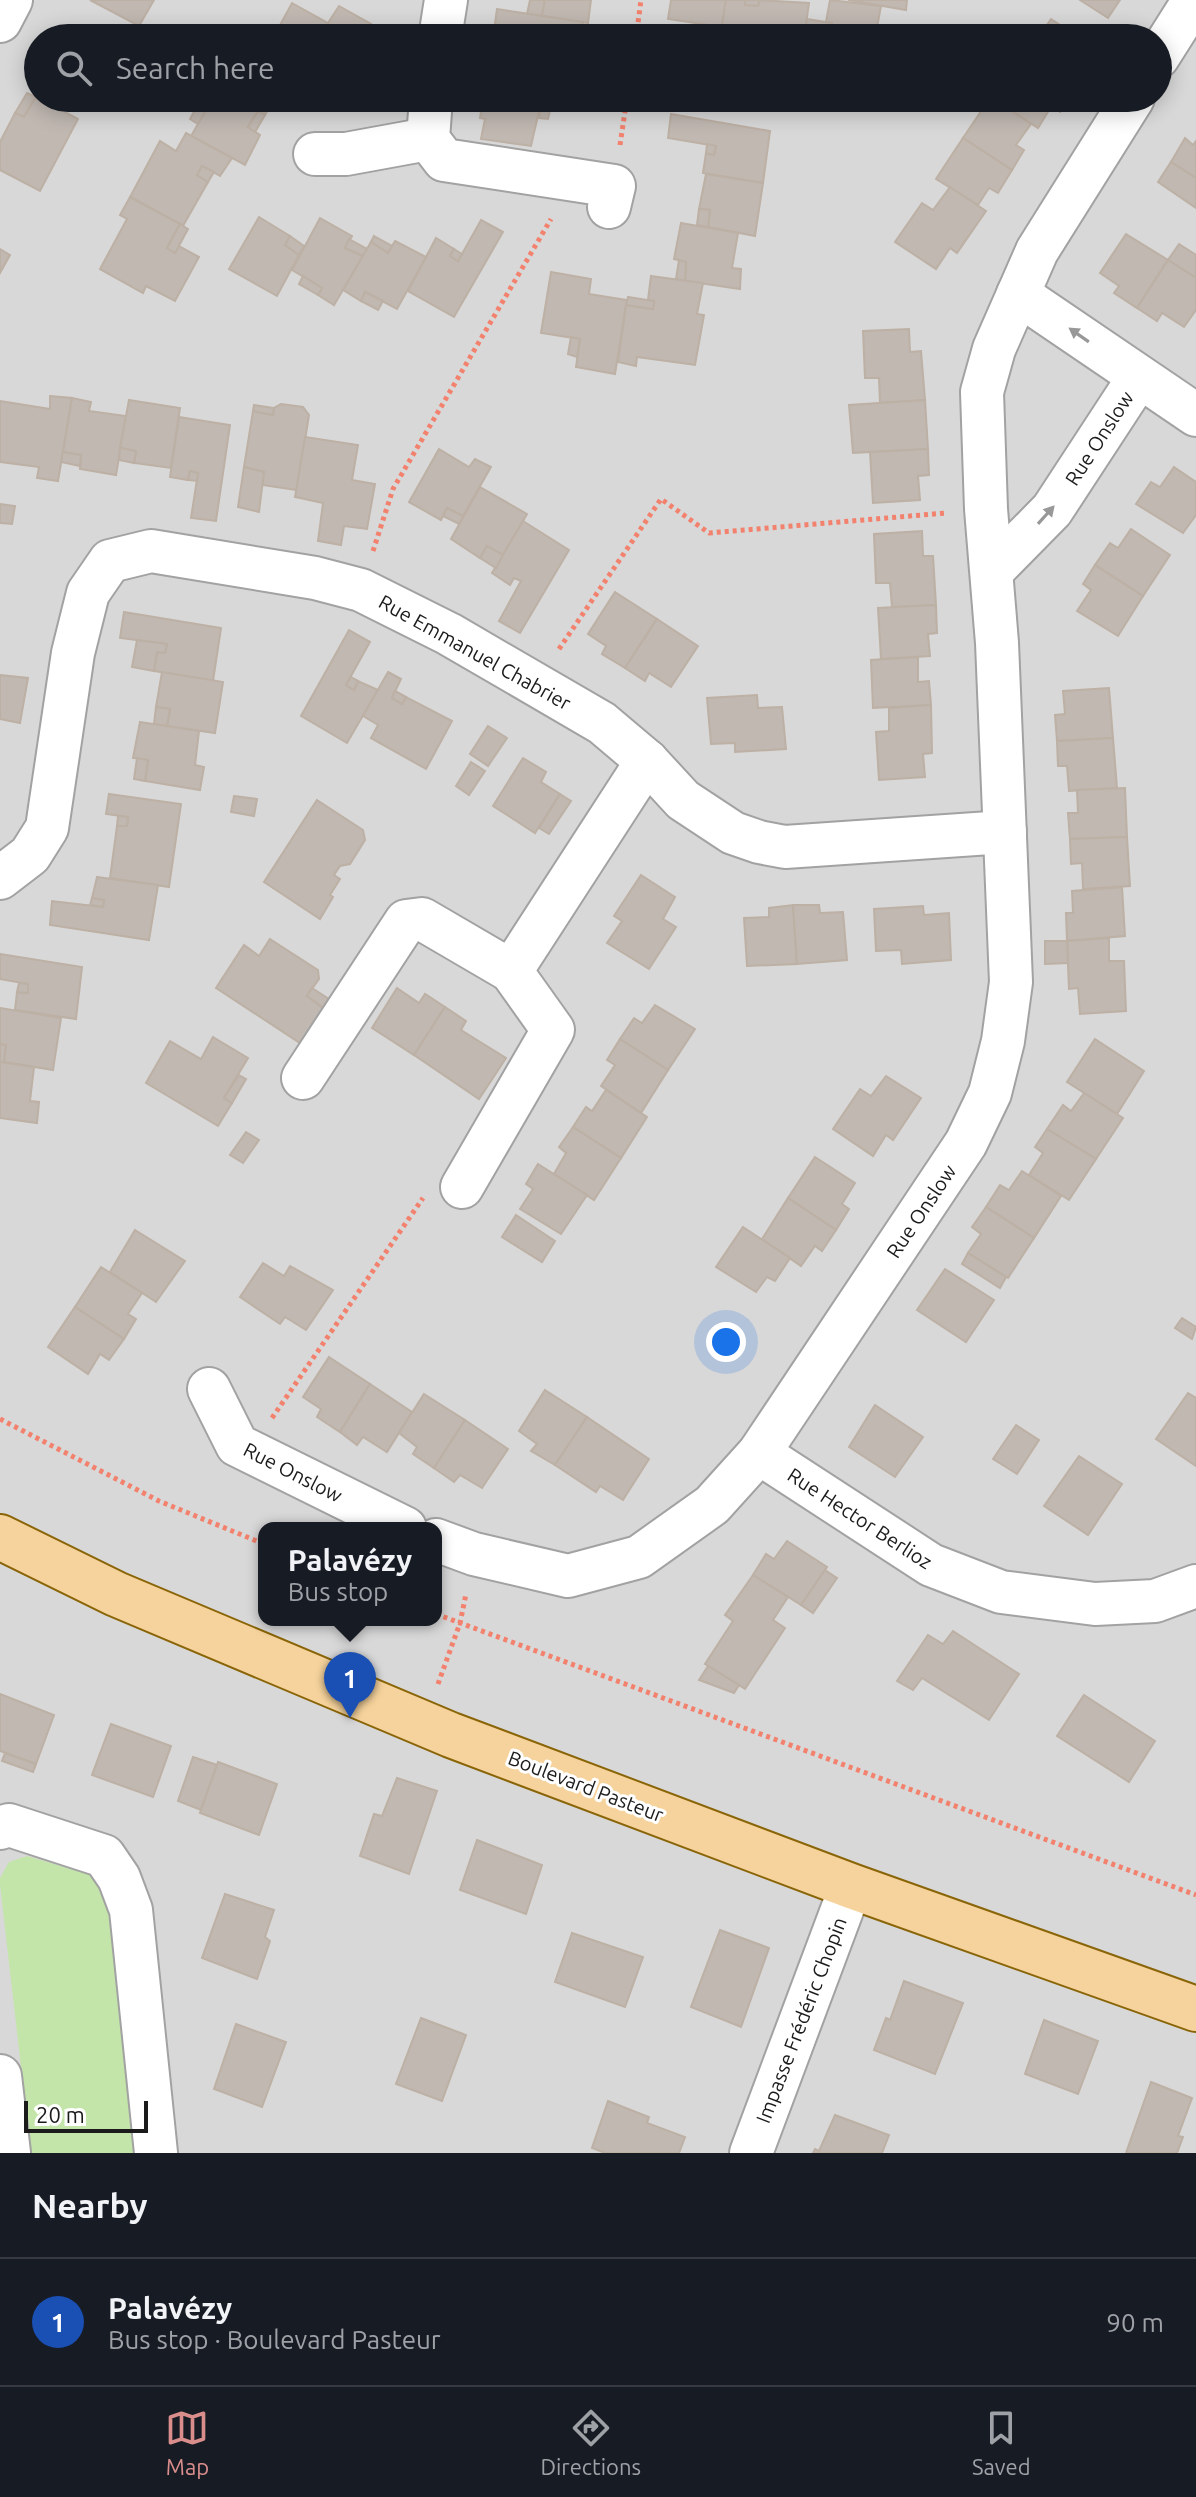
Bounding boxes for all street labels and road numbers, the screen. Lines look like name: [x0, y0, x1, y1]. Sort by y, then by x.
street label: Rue Onslow: [1060, 386, 1138, 489]
street label: Rue Emmanuel Chabrier: [375, 590, 575, 715]
street label: Rue Onslow: [881, 1160, 961, 1262]
street label: Rue Onslow: [240, 1437, 347, 1507]
street label: Rue Hector Berlioz: [783, 1463, 937, 1573]
street label: Boulevard Pasteur: [505, 1746, 667, 1826]
street label: Impasse Frédéric Chopin: [751, 1914, 851, 2126]

